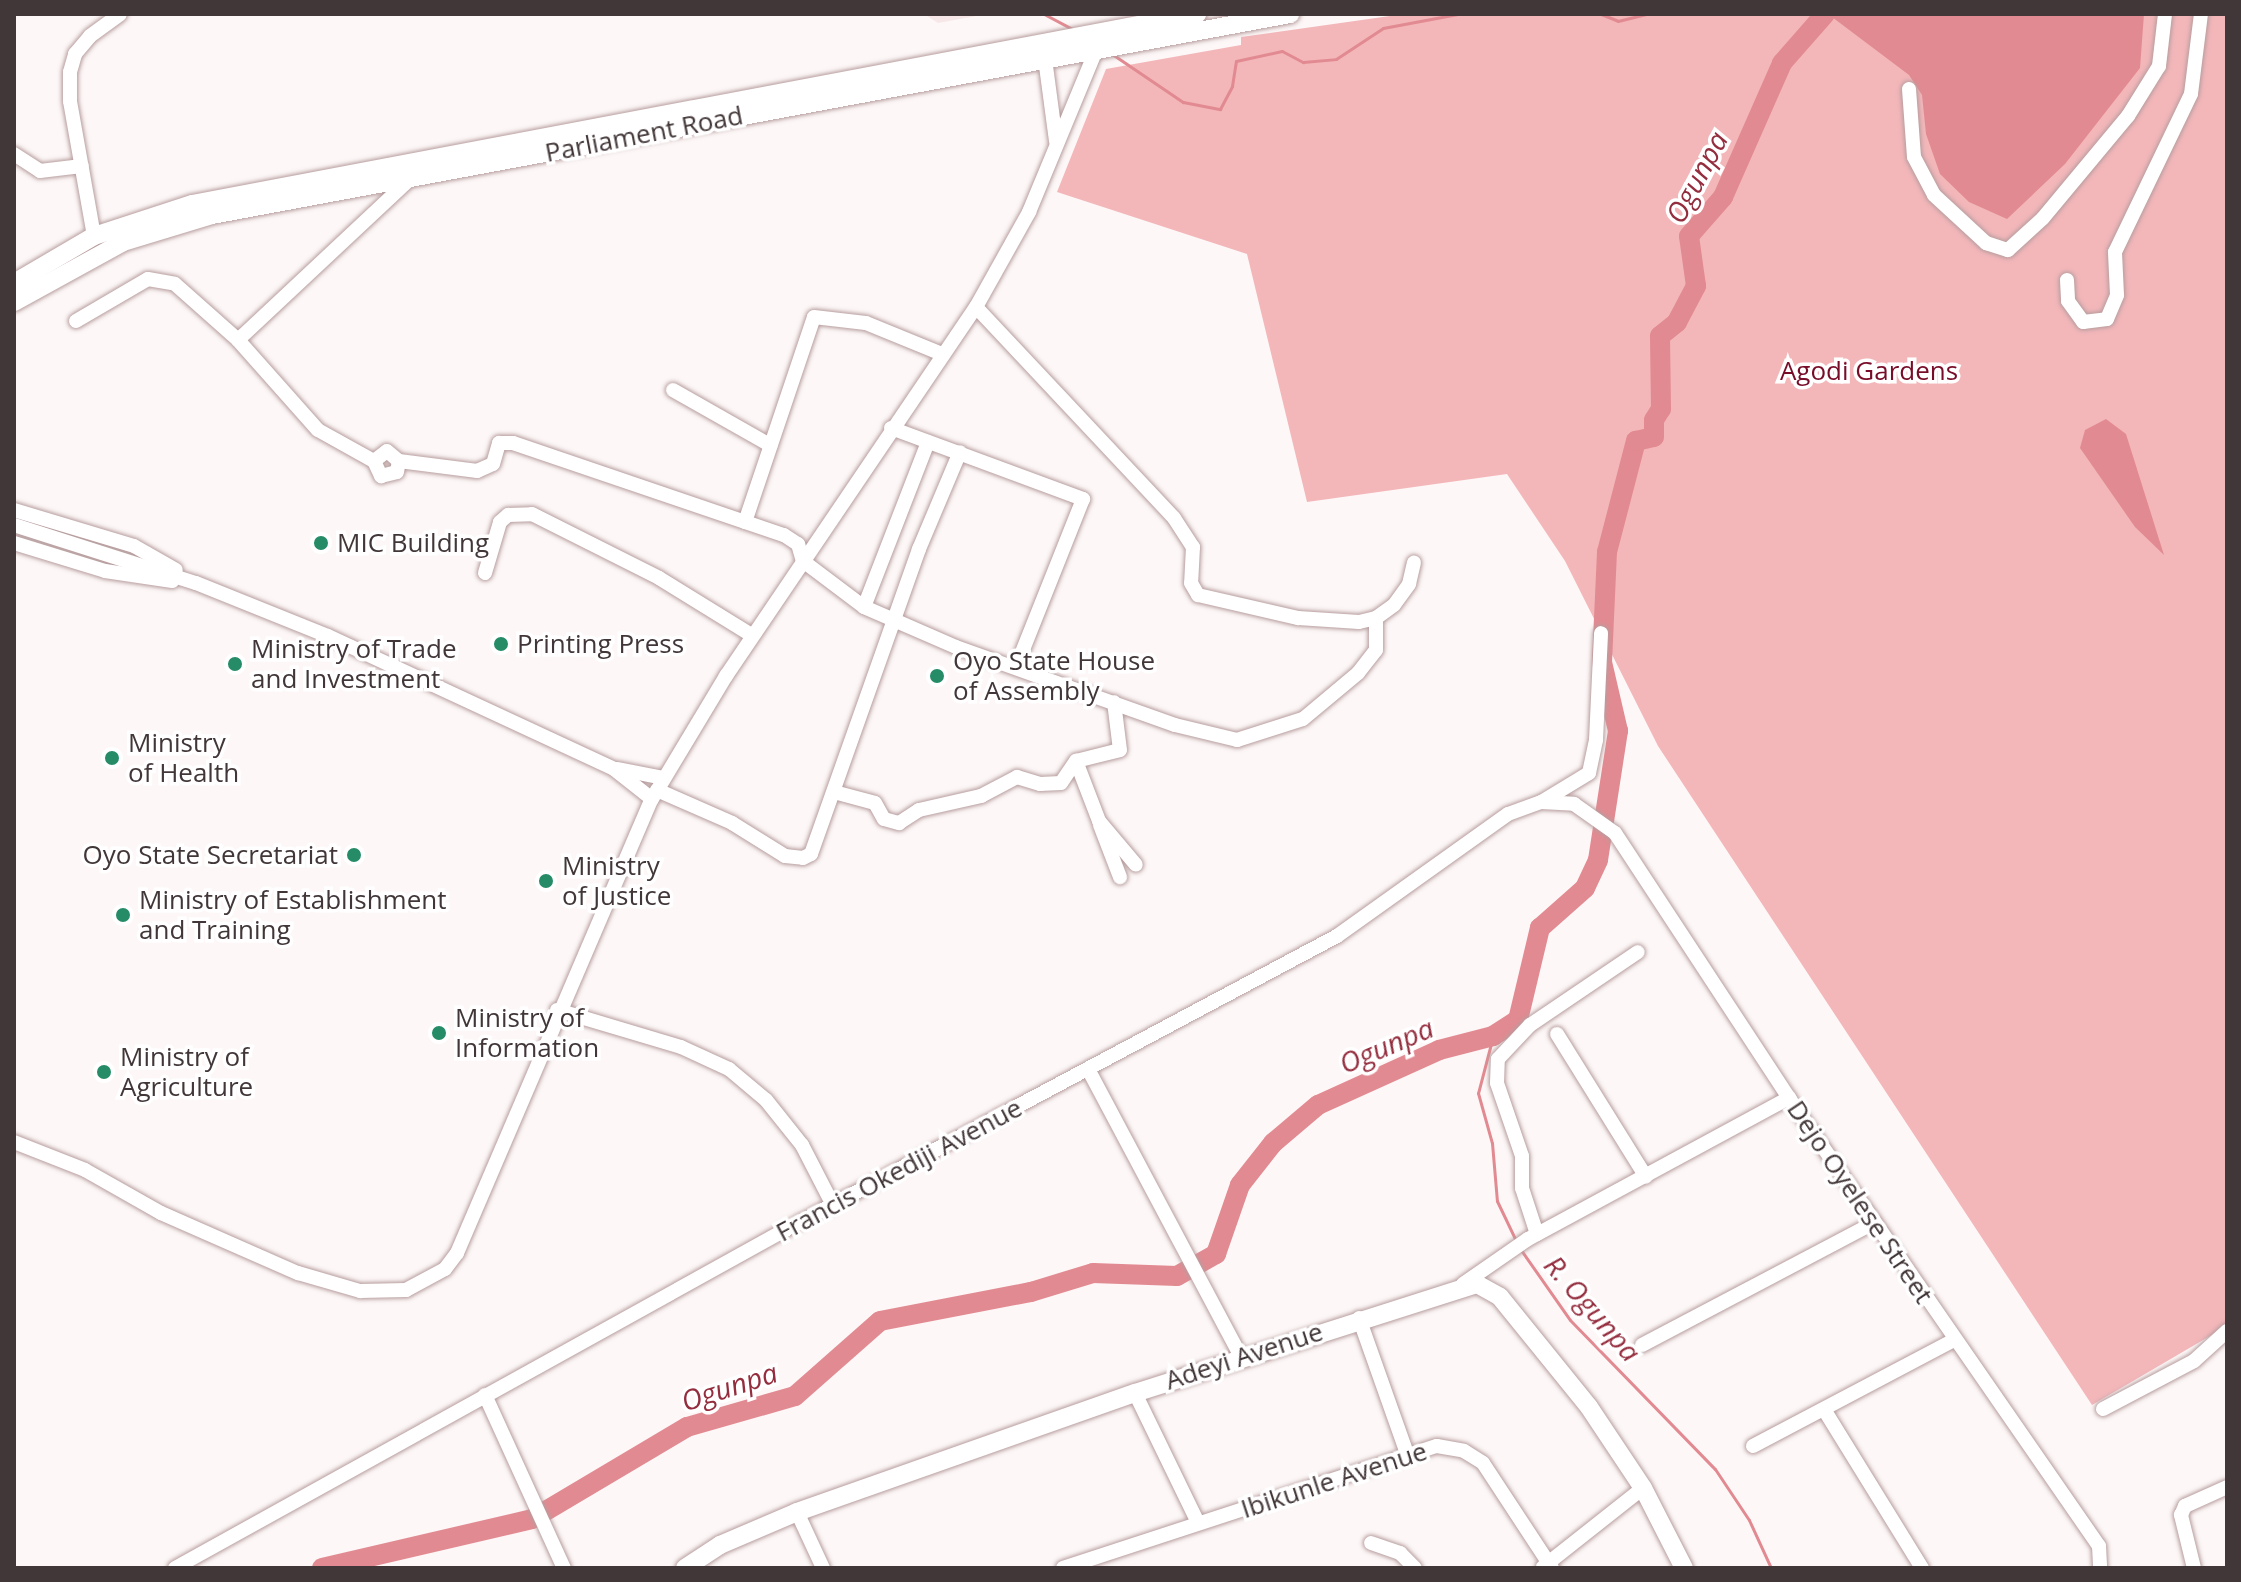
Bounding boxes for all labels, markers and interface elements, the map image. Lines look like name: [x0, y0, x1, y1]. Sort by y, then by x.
street label: Parliament Road: [542, 100, 746, 168]
water label: Ogunpa: [1658, 125, 1734, 229]
park label: Agodi Gardens: [1780, 355, 1958, 387]
place label: MIC Building: [337, 527, 489, 559]
marker: MIC Building: [312, 534, 330, 552]
place label: Printing Press: [517, 628, 684, 660]
place label: Ministry of Trade and Investment: [251, 633, 457, 694]
marker: Printing Press: [492, 635, 510, 653]
place label: Oyo State House of Assembly: [953, 645, 1155, 706]
marker: Ministry of Trade and Investment: [226, 655, 244, 673]
marker: Oyo State House of Assembly: [928, 667, 946, 685]
place label: Ministry of Health: [128, 727, 239, 788]
marker: Ministry of Health: [103, 749, 121, 767]
place label: Oyo State Secretariat: [83, 839, 338, 871]
marker: Oyo State Secretariat: [345, 846, 363, 864]
place label: Ministry of Justice: [562, 850, 671, 912]
marker: Ministry of Justice: [537, 872, 555, 890]
place label: Ministry of Establishment and Training: [139, 884, 446, 946]
marker: Ministry of Establishment and Training: [114, 906, 132, 924]
place label: Ministry of Information: [455, 1002, 599, 1064]
water label: Ogunpa: [1334, 1010, 1438, 1080]
marker: Ministry of Information: [430, 1024, 448, 1042]
place label: Ministry of Agriculture: [120, 1041, 253, 1102]
marker: Ministry of Agriculture: [95, 1063, 113, 1081]
street label: Francis Okediji Avenue: [771, 1092, 1027, 1248]
street label: Dejo Oyelese Street: [1781, 1095, 1939, 1309]
water label: R. Ogunpa: [1538, 1248, 1648, 1368]
street label: Adeyi Avenue: [1161, 1316, 1327, 1396]
water label: Ogunpa: [677, 1355, 781, 1417]
street label: Ibikunle Avenue: [1237, 1435, 1431, 1525]

